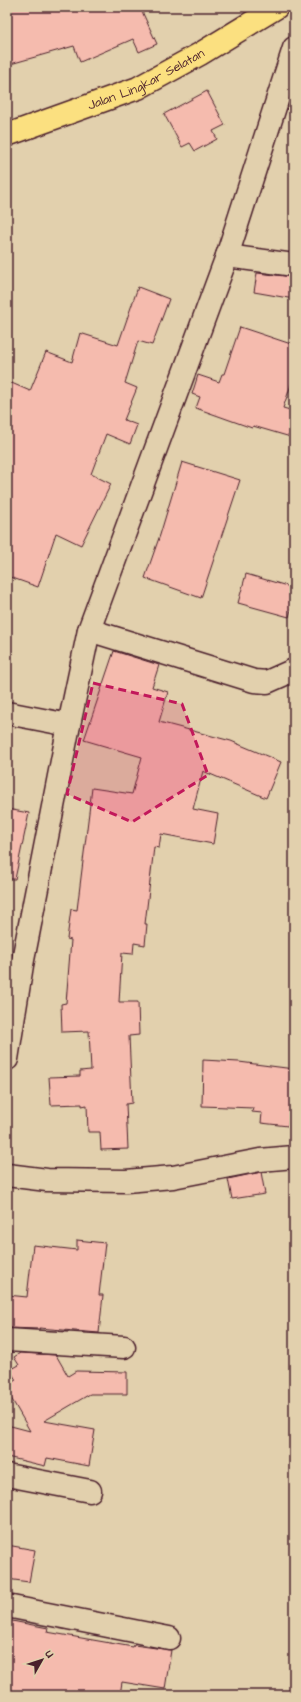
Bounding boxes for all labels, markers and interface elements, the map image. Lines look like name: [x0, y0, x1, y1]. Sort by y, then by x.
street label: Jalan Lingkar Selatan: [85, 44, 208, 114]
north arrow: [22, 1640, 62, 1680]
text: U: [41, 1646, 57, 1661]

